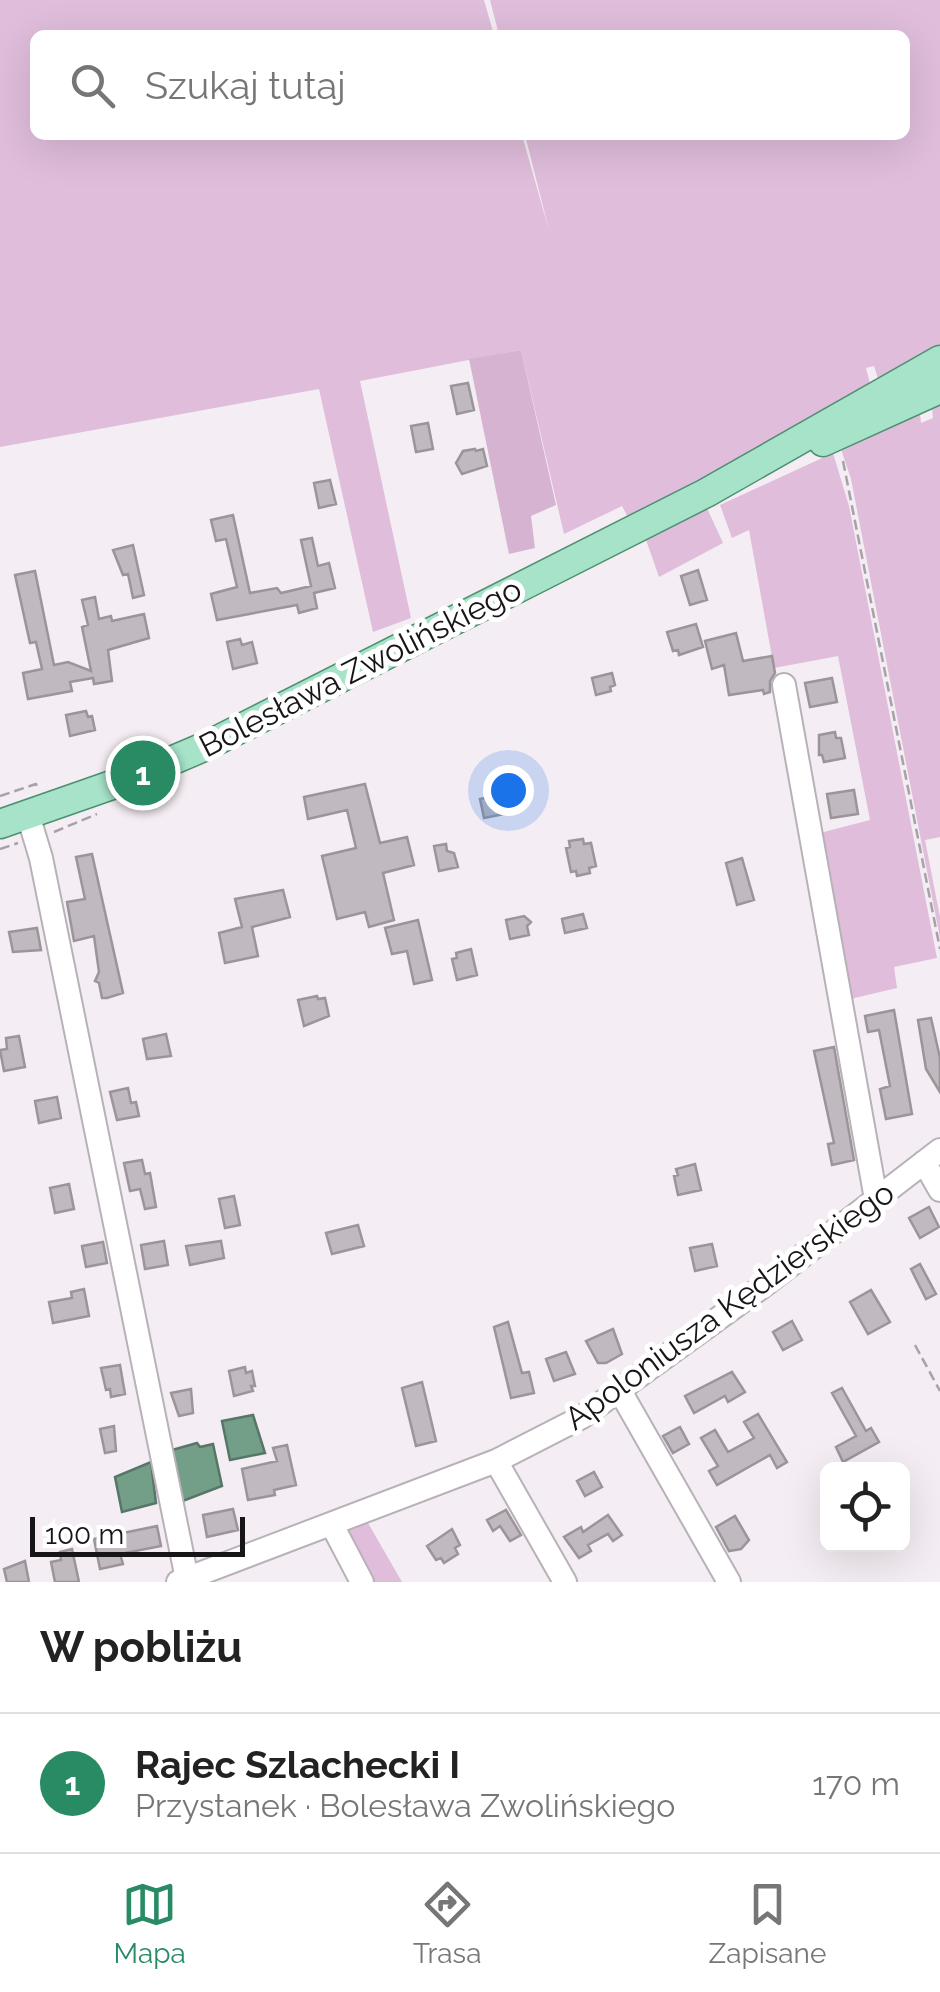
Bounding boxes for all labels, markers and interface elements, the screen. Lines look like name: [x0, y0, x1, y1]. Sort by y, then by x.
search box: [30, 30, 910, 140]
icon: search: [65, 58, 120, 113]
text: Szukaj tutaj: [145, 63, 346, 108]
street label: Bolesława Zwolińskiego: [193, 570, 527, 764]
pin: 1: [110, 736, 176, 810]
your location: [483, 765, 534, 816]
street label: Apoloniusza Kędzierskiego: [557, 1173, 901, 1437]
map controls: [820, 1462, 910, 1552]
button: locate: [820, 1462, 910, 1552]
scale bar: [30, 1512, 245, 1556]
text: 100 m: [45, 1518, 124, 1551]
text: W pobliżu: [40, 1623, 242, 1672]
text: Rajec Szlachecki I: [135, 1742, 460, 1787]
text: 1: [65, 1765, 80, 1802]
text: 170 m: [812, 1765, 900, 1802]
text: Przystanek · Bolesława Zwolińskiego: [135, 1787, 675, 1824]
tab: Mapa: [114, 1877, 186, 1970]
tab: Trasa: [413, 1877, 481, 1970]
tab: Zapisane: [709, 1877, 826, 1970]

